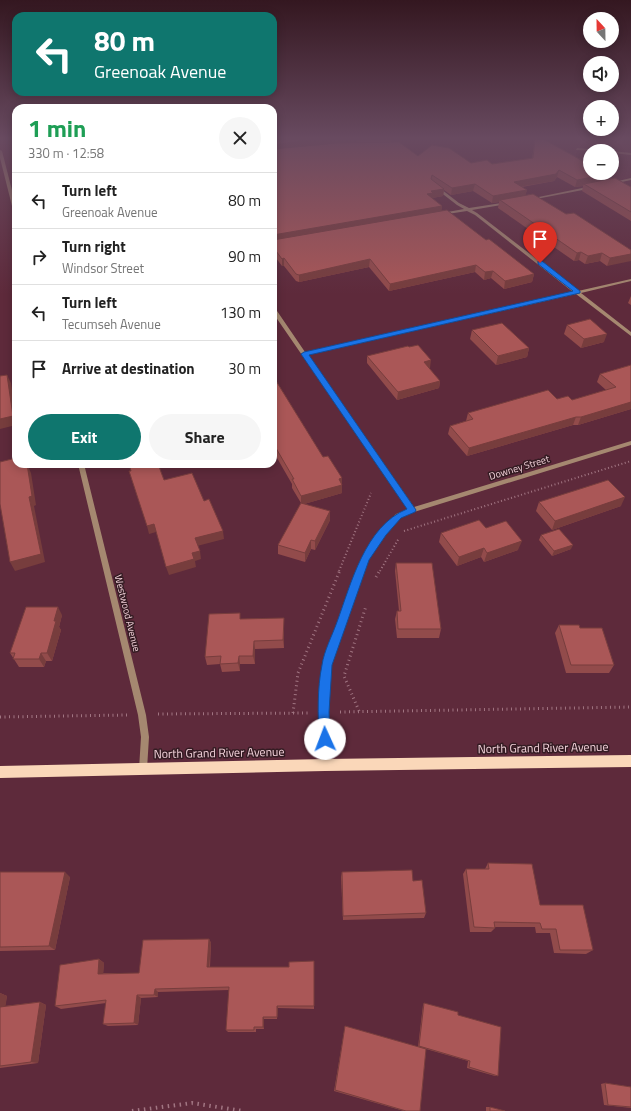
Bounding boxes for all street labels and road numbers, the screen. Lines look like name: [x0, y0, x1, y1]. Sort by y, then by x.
street label: Downey Street: [487, 451, 552, 484]
street label: Westwood Avenue: [111, 573, 144, 653]
street label: North Grand River Avenue: [477, 737, 609, 758]
street label: North Grand River Avenue: [153, 742, 285, 763]

